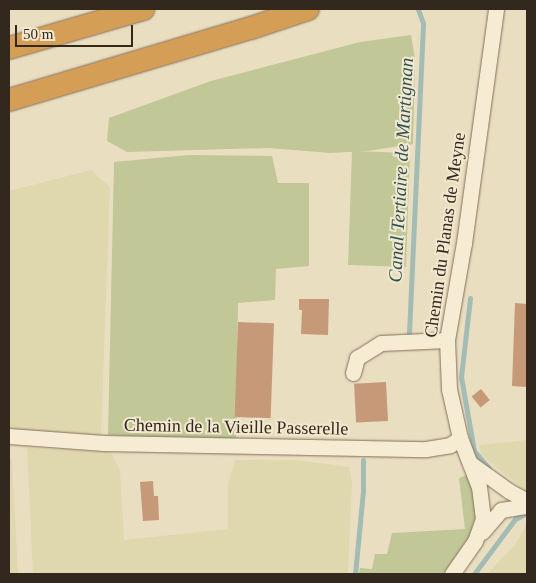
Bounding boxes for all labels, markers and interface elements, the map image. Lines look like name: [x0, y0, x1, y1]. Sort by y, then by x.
scale bar: [18, 15, 135, 47]
text: 50 m: [23, 26, 53, 42]
water label: Canal Tertiaire de Martignan: [384, 57, 418, 283]
street label: Chemin du Planas de Meyne: [420, 131, 470, 339]
street label: Chemin de la Vieille Passerelle: [123, 414, 349, 440]

